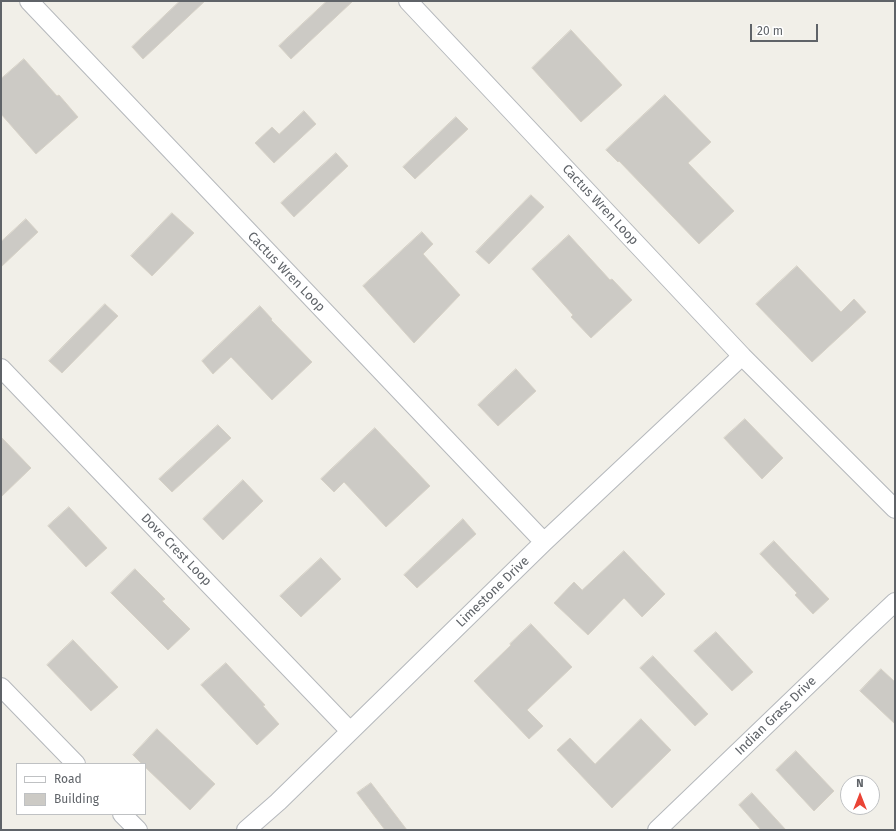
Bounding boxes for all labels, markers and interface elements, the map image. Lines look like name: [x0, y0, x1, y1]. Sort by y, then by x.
scale bar: [752, 16, 820, 42]
text: 20 m: [757, 24, 783, 38]
street label: Cactus Wren Loop: [559, 161, 641, 249]
street label: Cactus Wren Loop: [244, 229, 328, 315]
street label: Dove Crest Loop: [137, 510, 215, 590]
street label: Limestone Drive: [453, 553, 533, 631]
street label: Indian Grass Drive: [732, 673, 820, 759]
legend: [16, 763, 146, 815]
text: Road: [54, 772, 82, 786]
north arrow: [840, 775, 880, 815]
text: N: [856, 777, 864, 790]
text: Building: [54, 792, 99, 806]

